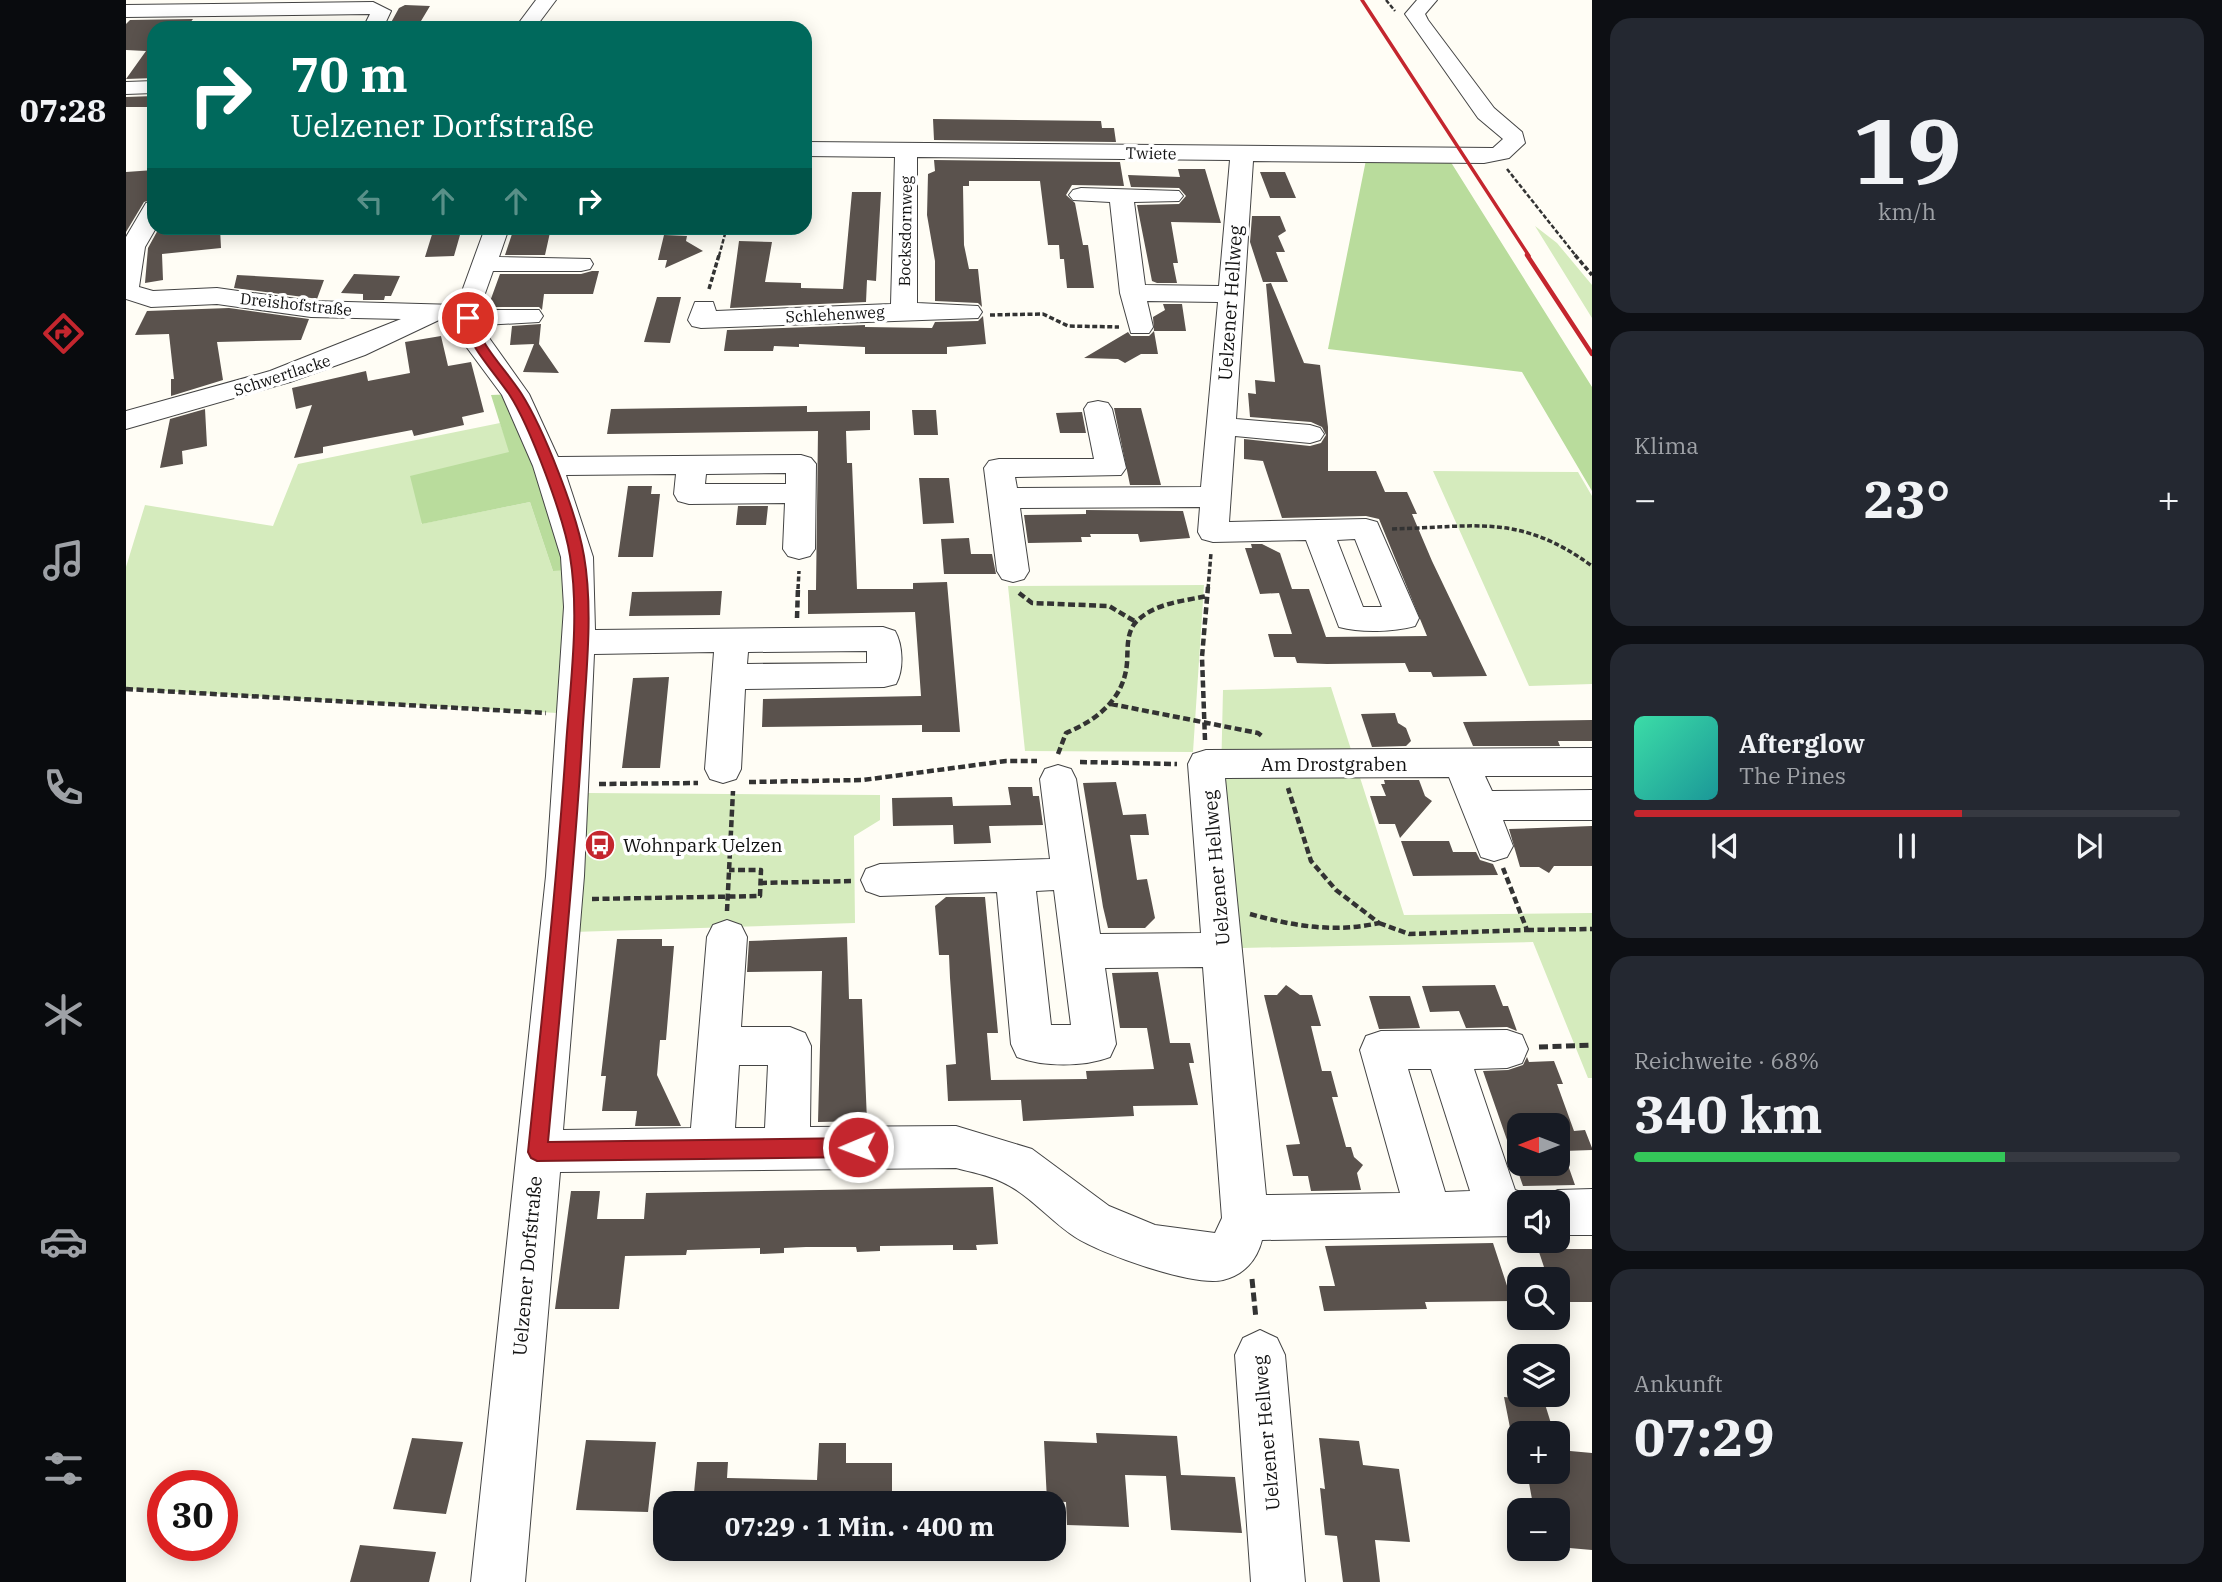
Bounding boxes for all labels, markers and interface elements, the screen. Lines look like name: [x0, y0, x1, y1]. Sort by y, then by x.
text: 70 m: [290, 42, 408, 105]
icon: right: [175, 49, 266, 140]
text: 07:28: [20, 89, 106, 131]
text: 19: [1852, 91, 1962, 209]
text: Uelzener Dorfstraße: [290, 104, 594, 146]
street label: Twiete: [1125, 143, 1177, 163]
street label: Bocksdornweg: [894, 175, 916, 287]
icon: left: [351, 182, 389, 220]
icon: ahead: [424, 182, 462, 220]
icon: ahead: [497, 182, 535, 220]
icon: right: [570, 182, 608, 220]
text: km/h: [1878, 196, 1936, 226]
street label: Uelzener Hellweg: [1213, 224, 1247, 382]
street label: Dreishofstraße: [239, 288, 353, 320]
pin: [438, 288, 498, 348]
icon: arrive: [449, 299, 487, 337]
street label: Schlehenweg: [785, 301, 885, 327]
icon: directions: [39, 309, 88, 358]
street label: Schwertlacke: [231, 350, 333, 400]
text: Klima: [1634, 430, 1699, 460]
text: 23°: [1864, 465, 1950, 532]
text: −: [1634, 474, 1657, 523]
text: +: [2157, 474, 2180, 523]
icon: music: [39, 536, 88, 585]
text: Afterglow: [1739, 726, 1865, 760]
street label: Am Drostgraben: [1261, 752, 1407, 776]
text: The Pines: [1739, 760, 1846, 790]
icon: phone: [39, 763, 88, 812]
street label: Uelzener Hellweg: [1197, 789, 1235, 947]
icon: previous: [1706, 827, 1744, 865]
icon: pause: [1888, 827, 1926, 865]
icon: next: [2070, 827, 2108, 865]
bus stop icon: Wohnpark Uelzen: [583, 828, 617, 862]
place label: Wohnpark Uelzen: [623, 833, 783, 857]
icon: climate: [39, 990, 88, 1039]
text: Reichweite · 68%: [1634, 1045, 1819, 1075]
text: 340 km: [1634, 1080, 1823, 1147]
position arrow: [821, 1110, 895, 1184]
north arrow: [1507, 1113, 1570, 1176]
map controls: [1507, 1113, 1570, 1561]
street label: Uelzener Dorfstraße: [507, 1175, 547, 1357]
button: sound: [1507, 1190, 1570, 1253]
icon: car: [39, 1217, 88, 1266]
button: search: [1507, 1267, 1570, 1330]
button: layers: [1507, 1344, 1570, 1407]
street label: Uelzener Hellweg: [1247, 1354, 1285, 1512]
text: Ankunft: [1634, 1368, 1723, 1398]
text: 07:29: [1634, 1403, 1775, 1470]
button: +: [1507, 1421, 1570, 1484]
icon: filters: [39, 1444, 88, 1493]
speed limit sign: 30: [147, 1470, 238, 1561]
button: −: [1507, 1498, 1570, 1561]
text: 07:29 · 1 Min. · 400 m: [725, 1509, 994, 1543]

